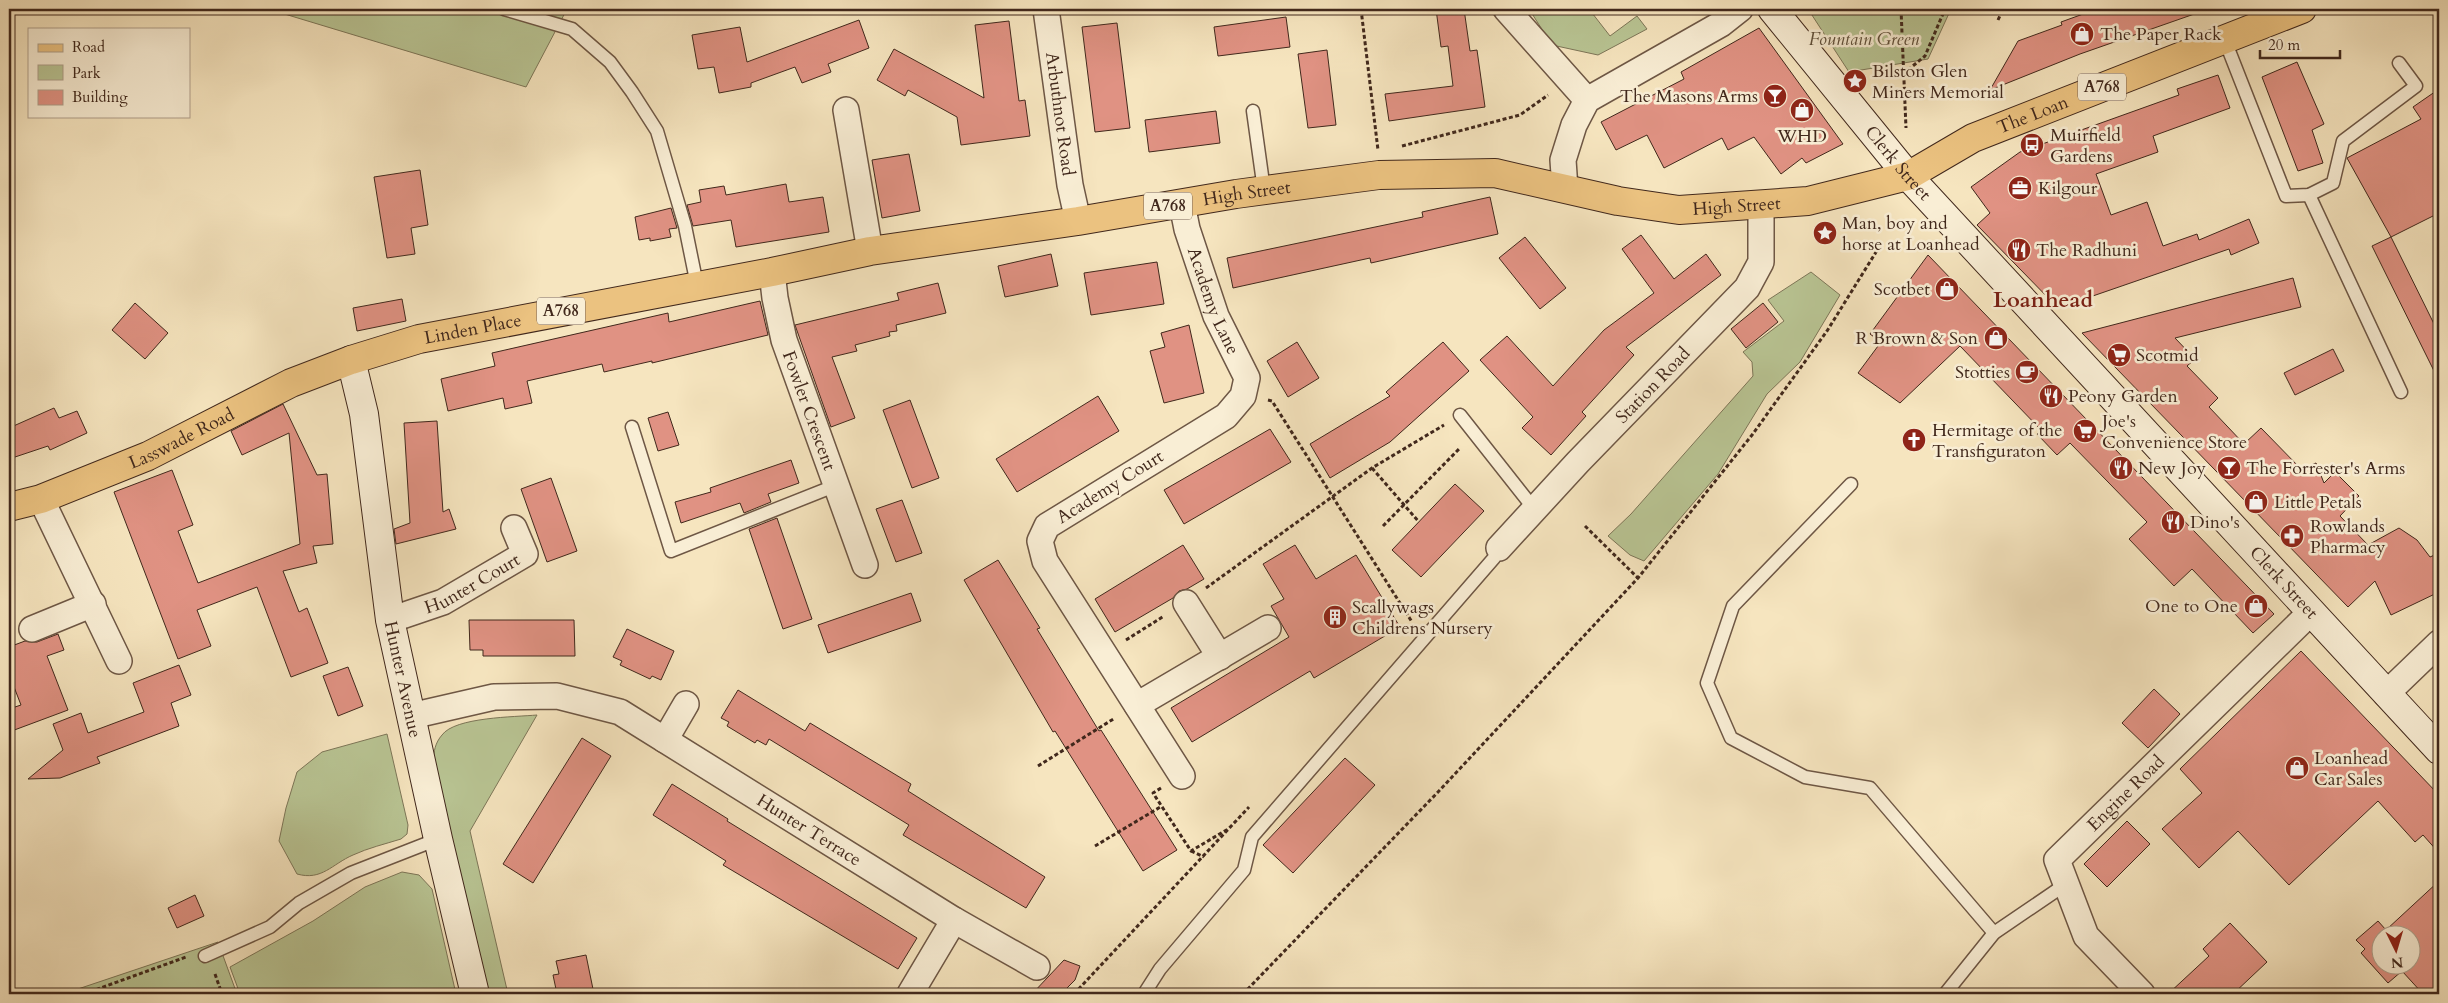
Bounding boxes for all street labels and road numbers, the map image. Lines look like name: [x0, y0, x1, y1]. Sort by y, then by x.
street label: Arbuthnot Road: [1040, 51, 1081, 178]
road number: A768: [2078, 74, 2126, 100]
street label: The Loan: [1993, 89, 2073, 140]
street label: Clerk Street: [1859, 120, 1937, 206]
street label: High Street: [1201, 174, 1292, 212]
street label: High Street: [1692, 190, 1782, 222]
road number: A768: [1144, 192, 1192, 220]
street label: Academy Lane: [1181, 244, 1246, 359]
road number: A768: [537, 298, 585, 324]
street label: Linden Place: [422, 307, 523, 350]
street label: Station Road: [1610, 341, 1696, 429]
street label: Fowler Crescent: [776, 347, 842, 474]
street label: Lasswade Road: [125, 401, 239, 475]
street label: Academy Court: [1052, 444, 1169, 530]
street label: Clerk Street: [2244, 541, 2324, 625]
street label: Hunter Court: [421, 547, 525, 620]
street label: Hunter Avenue: [378, 619, 428, 740]
street label: Engine Road: [2081, 749, 2170, 837]
street label: Hunter Terrace: [752, 788, 866, 872]

